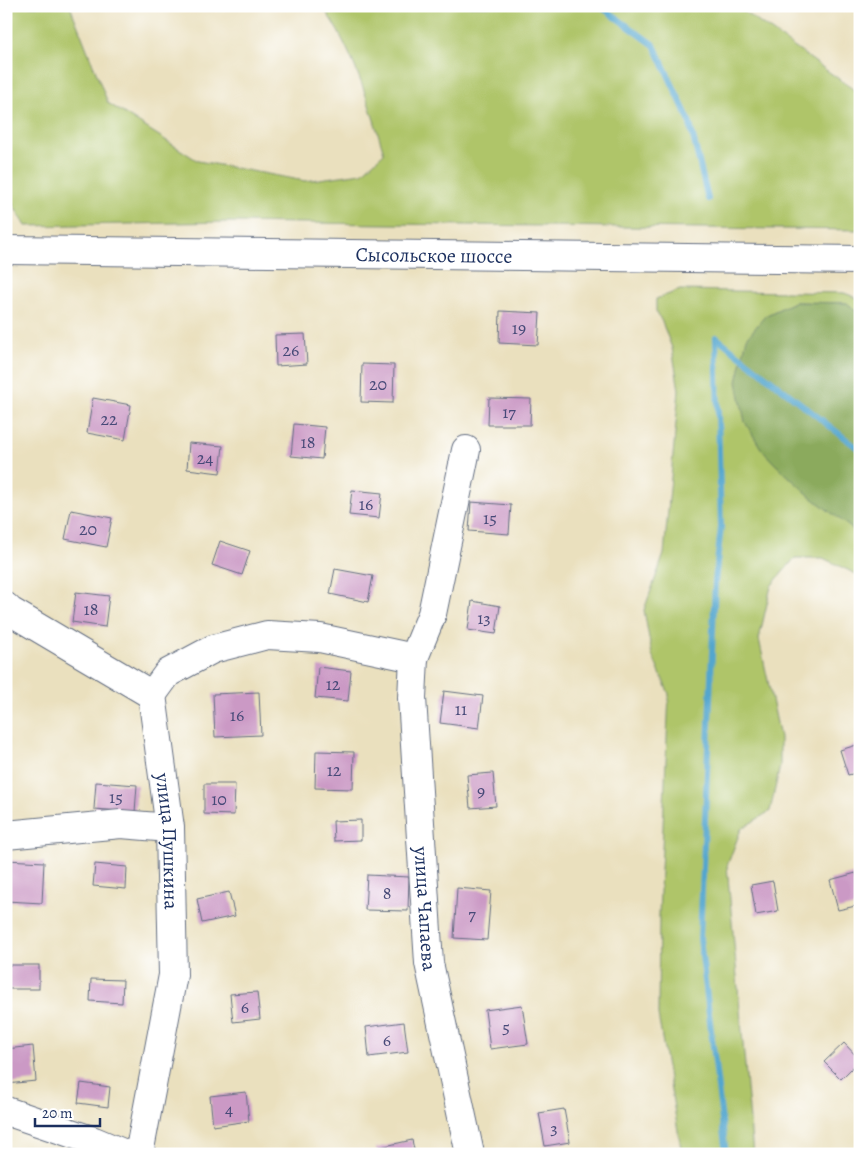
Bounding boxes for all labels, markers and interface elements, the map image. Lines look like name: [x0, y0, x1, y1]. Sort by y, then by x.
street label: Сысольское шоссе: [355, 241, 513, 269]
house number: 19: [512, 316, 526, 340]
house number: 26: [283, 338, 299, 362]
house number: 20: [369, 372, 387, 396]
house number: 17: [502, 400, 516, 424]
house number: 22: [100, 407, 118, 431]
house number: 18: [301, 430, 315, 454]
house number: 24: [197, 446, 213, 470]
house number: 16: [359, 492, 373, 516]
house number: 15: [483, 506, 497, 530]
house number: 20: [79, 517, 97, 541]
house number: 18: [84, 597, 98, 621]
house number: 13: [477, 606, 491, 630]
house number: 12: [326, 672, 341, 696]
house number: 11: [455, 697, 467, 721]
house number: 16: [230, 703, 244, 727]
house number: 12: [327, 758, 342, 782]
street label: улица Пушкина: [149, 770, 185, 911]
house number: 9: [477, 779, 485, 803]
house number: 15: [109, 785, 123, 809]
house number: 10: [211, 787, 227, 811]
street label: улица Чапаева: [408, 845, 444, 974]
house number: 8: [383, 881, 391, 905]
house number: 7: [468, 902, 476, 926]
house number: 6: [241, 995, 249, 1019]
house number: 5: [502, 1015, 510, 1039]
house number: 6: [383, 1028, 391, 1052]
scale bar: [35, 1095, 100, 1127]
house number: 4: [225, 1097, 233, 1121]
text: 20 m: [42, 1103, 73, 1123]
house number: 3: [550, 1116, 558, 1140]

